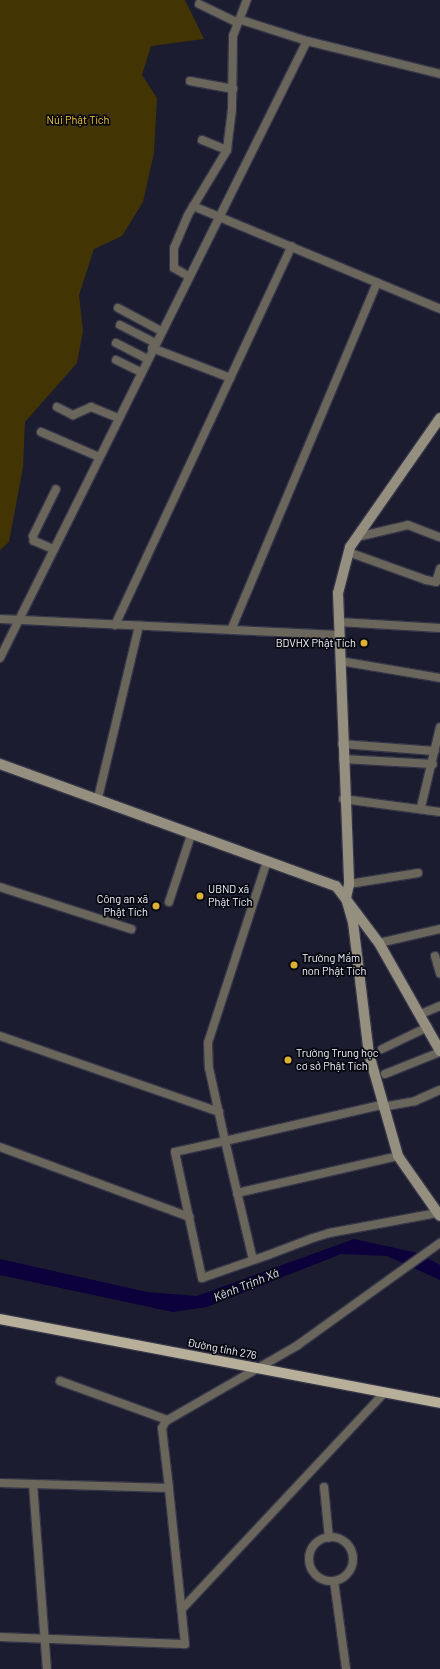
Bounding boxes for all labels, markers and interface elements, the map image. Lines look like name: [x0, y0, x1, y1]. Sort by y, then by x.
park label: Núi Phật Tích: [47, 113, 109, 127]
place label: BDVHX Phật Tích: [276, 636, 356, 650]
marker: BDVHX Phật Tích: [359, 638, 369, 648]
place label: UBND xã Phật Tích: [208, 883, 252, 909]
marker: UBND xã Phật Tích: [195, 891, 205, 901]
place label: Công an xã Phật Tích: [97, 893, 148, 919]
marker: Công an xã Phật Tích: [151, 901, 161, 911]
place label: Trường Mầm non Phật Tích: [302, 952, 366, 978]
marker: Trường Mầm non Phật Tích: [289, 960, 299, 970]
place label: Trường Trung học cơ sở Phật Tích: [296, 1047, 379, 1073]
marker: Trường Trung học cơ sở Phật Tích: [283, 1055, 293, 1065]
water label: Kênh Trịnh Xá: [211, 1265, 281, 1305]
street label: Đường tỉnh 276: [186, 1336, 258, 1362]

